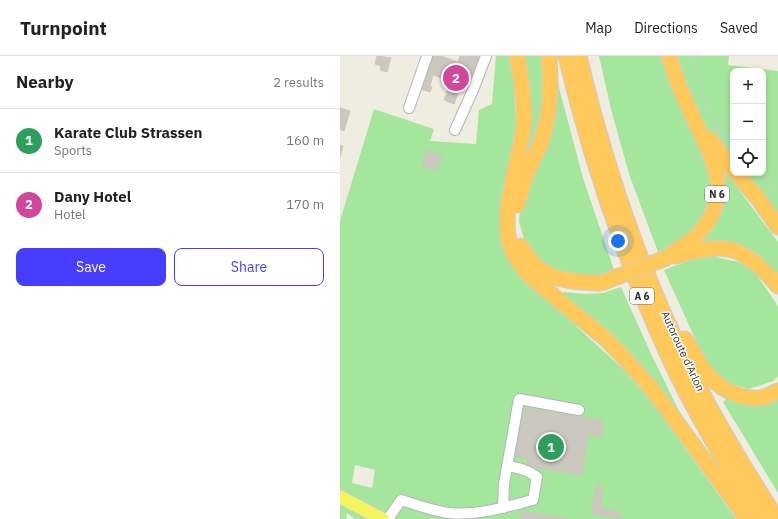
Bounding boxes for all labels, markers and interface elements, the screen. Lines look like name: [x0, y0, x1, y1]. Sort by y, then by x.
text: Turnpoint: [20, 16, 107, 40]
text: Map: [585, 19, 612, 37]
text: Directions: [634, 19, 698, 37]
text: Saved: [720, 19, 758, 37]
pin: 2: [443, 63, 469, 93]
map controls: [730, 68, 766, 176]
button: +: [730, 68, 766, 104]
text: Nearby: [16, 71, 74, 93]
text: 2 results: [273, 74, 324, 91]
button: −: [730, 104, 766, 140]
text: Karate Club Strassen: [54, 123, 203, 142]
text: 1: [25, 132, 33, 149]
text: 160 m: [286, 132, 324, 149]
button: locate: [730, 140, 766, 176]
text: Sports: [54, 142, 92, 159]
road number: N 6: [705, 186, 729, 202]
text: Dany Hotel: [54, 187, 131, 206]
text: 2: [25, 196, 33, 213]
text: 170 m: [286, 196, 324, 213]
text: Hotel: [54, 206, 86, 223]
your location: [608, 231, 628, 251]
button: Save: [16, 248, 166, 286]
button: Share: [174, 248, 324, 286]
road number: A 6: [630, 288, 654, 304]
street label: Autoroute d'Arlon: [658, 309, 708, 393]
pin: 1: [538, 432, 564, 462]

